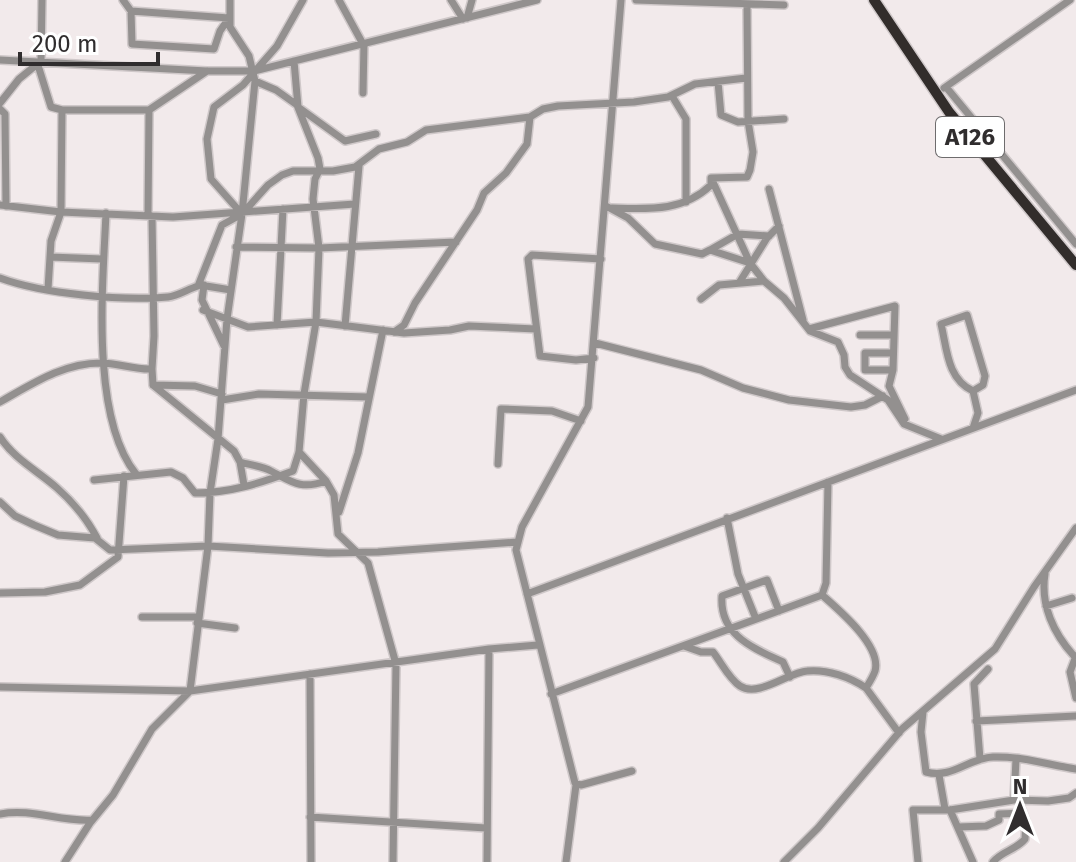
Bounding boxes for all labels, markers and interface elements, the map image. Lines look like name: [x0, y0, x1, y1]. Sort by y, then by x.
scale bar: [20, 16, 158, 66]
text: 200 m: [32, 30, 98, 58]
road number: A126: [936, 117, 1004, 157]
north arrow: [980, 766, 1060, 846]
text: N: [1013, 773, 1027, 800]

